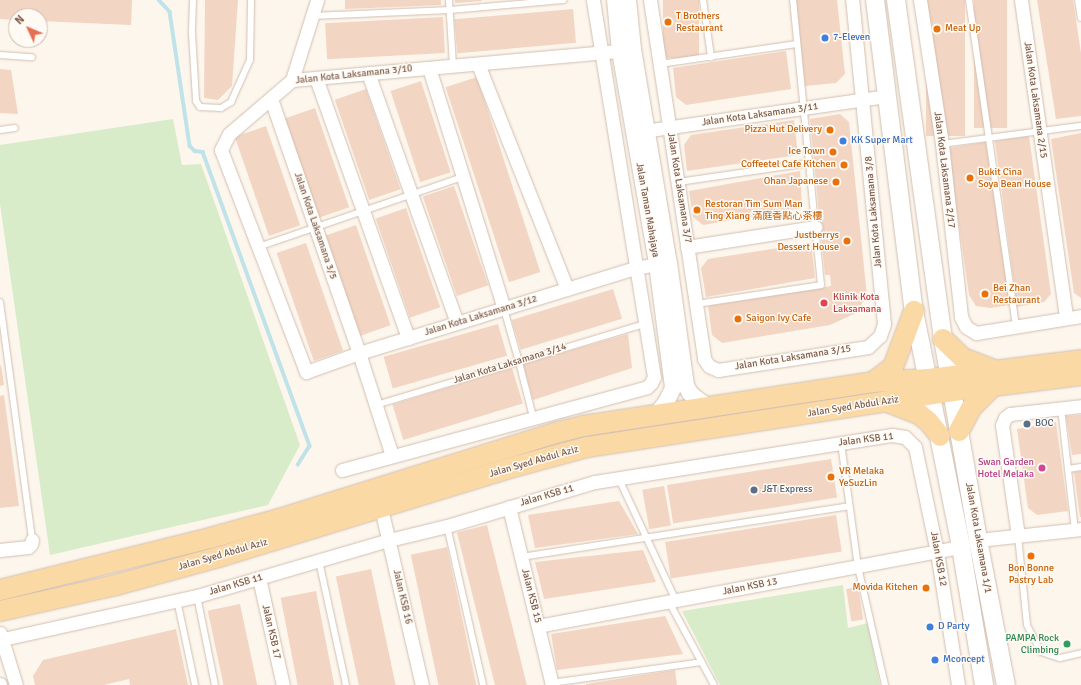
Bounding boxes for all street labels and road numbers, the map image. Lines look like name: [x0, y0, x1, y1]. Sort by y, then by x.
street label: Jalan Kota Laksamana 2/15: [1021, 41, 1049, 159]
street label: Jalan Kota Laksamana 3/10: [295, 63, 413, 87]
street label: Jalan Kota Laksamana 3/11: [701, 101, 819, 129]
street label: Jalan Kota Laksamana 2/17: [931, 111, 957, 229]
street label: Jalan Kota Laksamana 3/7: [664, 132, 694, 244]
street label: Jalan Kota Laksamana 3/8: [863, 156, 885, 268]
street label: Jalan Taman Mahajaya: [633, 162, 661, 258]
street label: Jalan Kota Laksamana 3/5: [291, 171, 339, 281]
street label: Jalan Kota Laksamana 3/12: [423, 293, 539, 339]
street label: Jalan Kota Laksamana 3/14: [452, 341, 568, 387]
street label: Jalan Kota Laksamana 3/15: [734, 343, 852, 373]
street label: Jalan Syed Abdul Aziz: [806, 394, 900, 420]
street label: Jalan KSB 11: [838, 431, 894, 449]
street label: Jalan Syed Abdul Aziz: [488, 443, 580, 481]
street label: Jalan Kota Laksamana 1/1: [962, 482, 994, 594]
street label: Jalan KSB 11: [519, 483, 575, 509]
street label: Jalan KSB 12: [927, 531, 949, 587]
street label: Jalan Syed Abdul Aziz: [177, 536, 269, 574]
street label: Jalan KSB 15: [518, 568, 544, 624]
street label: Jalan KSB 16: [390, 569, 414, 625]
street label: Jalan KSB 11: [208, 572, 264, 598]
street label: Jalan KSB 13: [722, 576, 778, 598]
street label: Jalan KSB 17: [259, 604, 283, 660]

